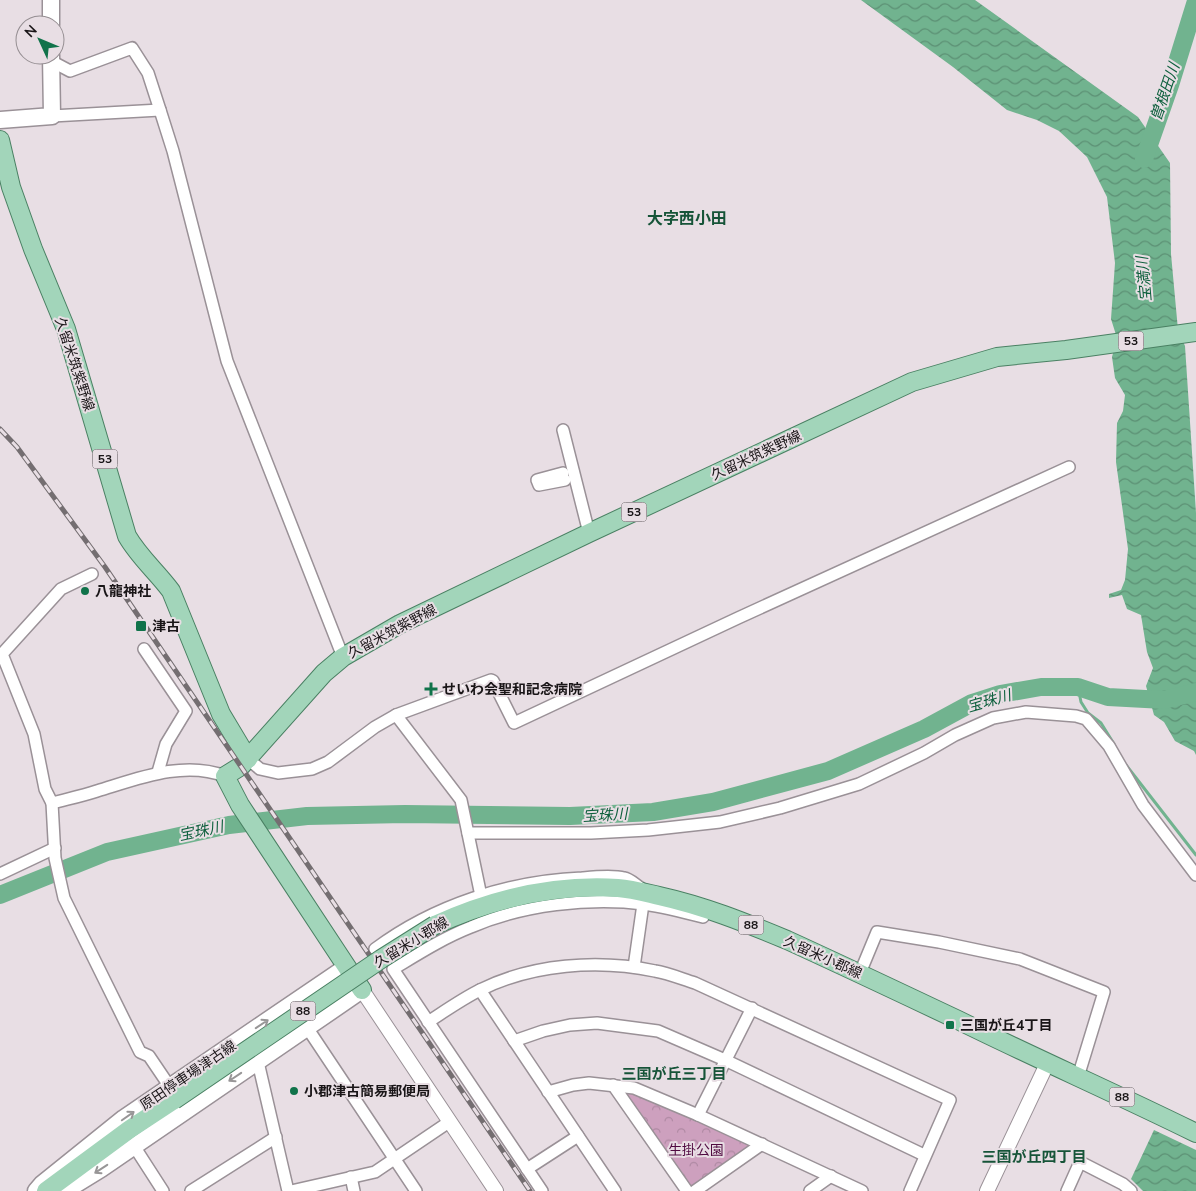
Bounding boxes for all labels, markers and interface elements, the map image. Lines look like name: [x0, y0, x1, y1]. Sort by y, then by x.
north arrow: [15, 15, 65, 65]
text: N: [21, 21, 41, 42]
water label: 曽根田川: [1146, 58, 1185, 124]
district label: 大字西小田: [647, 208, 727, 230]
water label: 宝満川: [1132, 254, 1156, 302]
street label: 久留米筑紫野線: [50, 315, 99, 414]
road number: 53: [1118, 332, 1144, 351]
street label: 久留米筑紫野線: [708, 426, 805, 485]
road number: 53: [92, 449, 118, 468]
road number: 53: [622, 502, 646, 522]
place label: 八龍神社: [95, 582, 151, 601]
marker: 八龍神社: [79, 585, 91, 597]
street label: 久留米筑紫野線: [345, 600, 440, 663]
place label: 津古: [152, 617, 180, 636]
marker: 津古: [134, 619, 148, 633]
place label: せいわ会聖和記念病院: [442, 680, 582, 699]
marker: せいわ会聖和記念病院: [424, 682, 438, 696]
water label: 宝珠川: [965, 685, 1015, 717]
water label: 宝珠川: [582, 804, 630, 826]
water label: 宝珠川: [177, 816, 227, 845]
street label: 久留米小郡線: [370, 913, 452, 972]
road number: 88: [738, 916, 764, 934]
street label: 久留米小郡線: [781, 932, 865, 983]
road number: 88: [290, 1001, 316, 1020]
place label: 三国が丘4丁目: [960, 1016, 1052, 1035]
one-way arrow: [255, 1019, 269, 1029]
marker: 三国が丘4丁目: [944, 1019, 956, 1031]
street label: 原田停車場津古線: [137, 1036, 240, 1115]
district label: 三国が丘三丁目: [621, 1064, 727, 1084]
one-way arrow: [229, 1072, 243, 1082]
place label: 小郡津古簡易郵便局: [304, 1082, 430, 1101]
marker: 小郡津古簡易郵便局: [288, 1085, 300, 1097]
road number: 88: [1110, 1088, 1134, 1106]
one-way arrow: [121, 1111, 135, 1121]
park label: 生掛公園: [668, 1141, 724, 1160]
district label: 三国が丘四丁目: [981, 1147, 1087, 1167]
one-way arrow: [95, 1164, 109, 1174]

